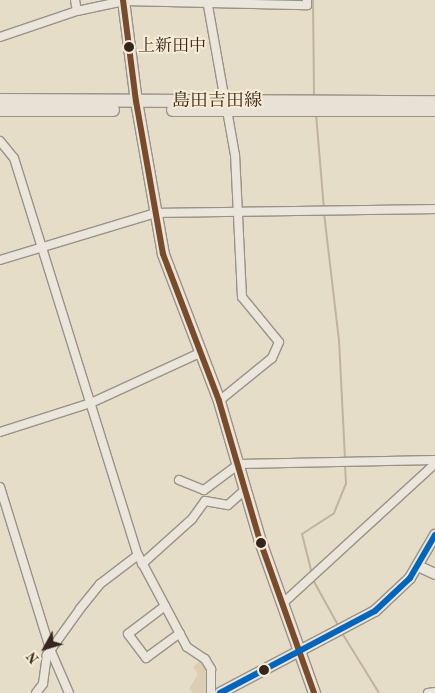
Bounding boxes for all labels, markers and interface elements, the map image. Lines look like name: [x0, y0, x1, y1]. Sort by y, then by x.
place label: 上新田中: [138, 37, 206, 57]
marker: 上新田中: [124, 42, 134, 52]
street label: 島田吉田線: [172, 90, 262, 112]
unlabelled marker: [256, 538, 266, 548]
north arrow: [20, 623, 70, 673]
text: N: [25, 649, 42, 666]
unlabelled marker: [259, 665, 269, 675]

